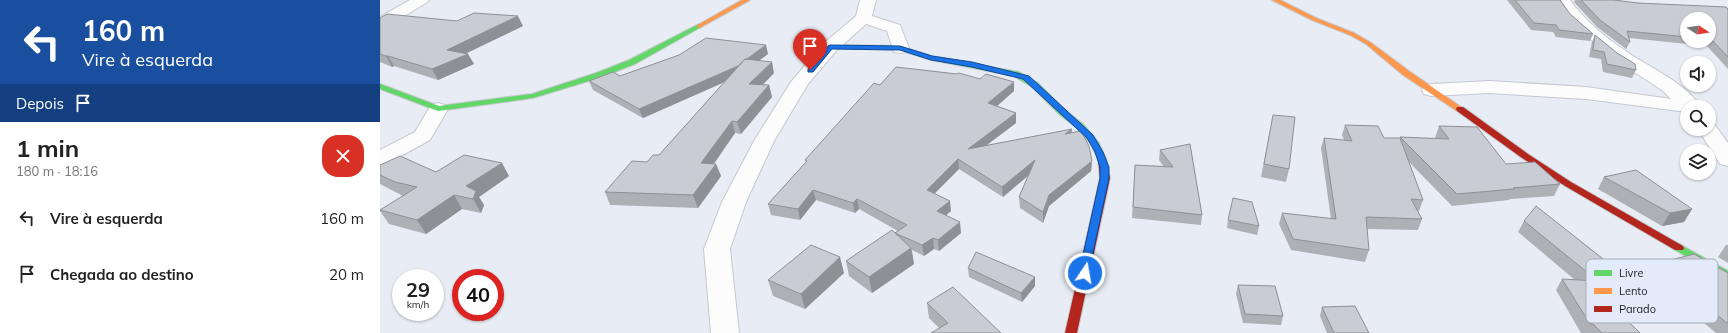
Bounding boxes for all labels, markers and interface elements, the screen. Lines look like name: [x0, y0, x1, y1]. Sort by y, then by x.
north arrow: [1680, 12, 1716, 48]
map controls: [1680, 12, 1716, 180]
text: 160 m: [82, 13, 165, 48]
icon: left: [16, 16, 68, 68]
pin: [793, 29, 827, 70]
icon: arrive: [799, 35, 821, 57]
text: Vire à esquerda: [82, 48, 213, 71]
button: sound: [1680, 56, 1716, 92]
icon: arrive: [72, 92, 94, 114]
text: Depois: [16, 94, 64, 113]
button: search: [1680, 100, 1716, 136]
text: 1 min: [16, 133, 79, 163]
button: close: [322, 135, 364, 177]
button: layers: [1680, 144, 1716, 180]
text: 180 m · 18:16: [16, 163, 98, 179]
icon: left: [16, 207, 38, 229]
text: Vire à esquerda: [50, 209, 163, 228]
text: 160 m: [320, 209, 364, 228]
position arrow: [1064, 252, 1106, 294]
legend: [1586, 259, 1718, 323]
icon: arrive: [16, 263, 38, 285]
text: Chegada ao destino: [50, 265, 194, 284]
text: 20 m: [329, 265, 364, 284]
text: Livre: [1619, 266, 1643, 280]
speed limit sign: 40: [452, 269, 504, 321]
text: 29: [406, 277, 430, 302]
text: Lento: [1619, 284, 1647, 298]
text: km/h: [407, 298, 429, 311]
text: Parado: [1619, 302, 1656, 316]

